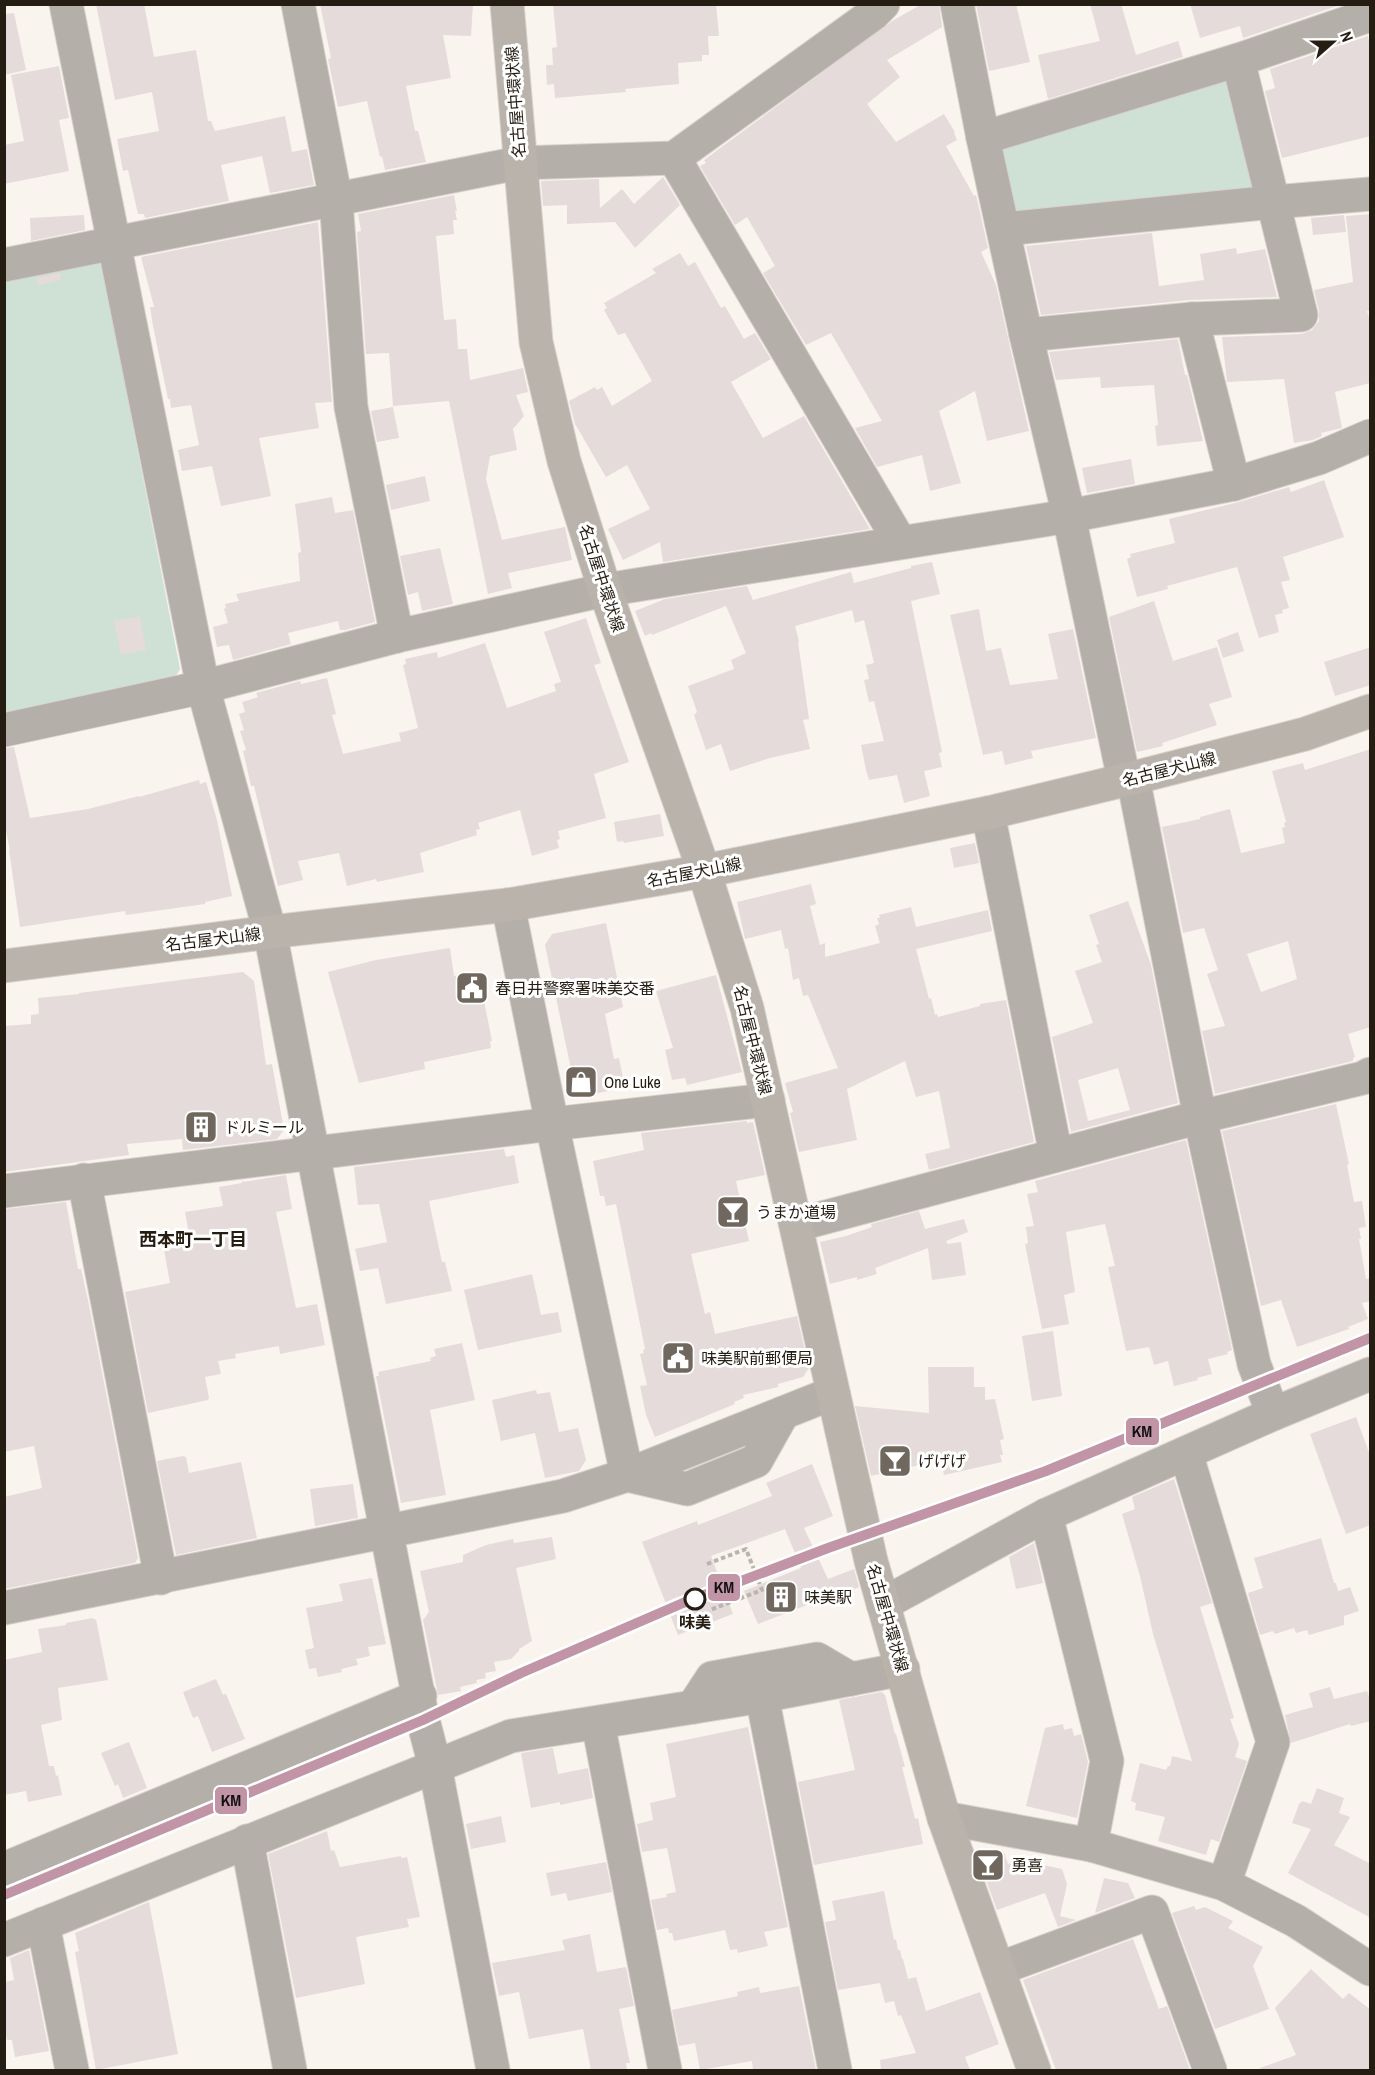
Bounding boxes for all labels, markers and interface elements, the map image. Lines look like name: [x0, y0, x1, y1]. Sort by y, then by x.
north arrow: [1303, 12, 1363, 72]
text: N: [1335, 28, 1359, 45]
street label: 名古屋中環状線: [500, 45, 530, 159]
street label: 名古屋中環状線: [574, 521, 630, 635]
street label: 名古屋犬山線: [1120, 747, 1218, 791]
street label: 名古屋犬山線: [645, 852, 743, 892]
street label: 名古屋犬山線: [164, 922, 262, 956]
public building icon: 春日井警察署味美交番: [454, 970, 490, 1006]
place label: 春日井警察署味美交番: [495, 977, 655, 999]
street label: 名古屋中環状線: [729, 983, 777, 1097]
shop icon: One Luke: [563, 1064, 599, 1100]
place label: One Luke: [604, 1071, 661, 1093]
building icon: ドルミール: [183, 1109, 219, 1145]
place label: ドルミール: [224, 1116, 304, 1138]
bar icon: うまか道場: [715, 1194, 751, 1230]
place label: うまか道場: [756, 1201, 836, 1223]
district label: 西本町一丁目: [139, 1227, 247, 1252]
public building icon: 味美駅前郵便局: [660, 1340, 696, 1376]
place label: 味美駅前郵便局: [701, 1347, 813, 1369]
line badge: KM: [1125, 1417, 1160, 1446]
text: KM: [1132, 1420, 1152, 1442]
bar icon: げげげ: [877, 1443, 913, 1479]
place label: げげげ: [918, 1450, 966, 1472]
street label: 名古屋中環状線: [862, 1561, 914, 1675]
line badge: KM: [707, 1573, 741, 1602]
text: KM: [714, 1576, 734, 1598]
building icon: 味美駅: [763, 1579, 799, 1615]
place label: 味美駅: [804, 1586, 852, 1608]
marker: 味美: [684, 1588, 706, 1610]
place label: 味美: [679, 1611, 711, 1633]
line badge: KM: [214, 1786, 248, 1815]
text: KM: [221, 1789, 241, 1811]
bar icon: 勇喜: [970, 1847, 1006, 1883]
place label: 勇喜: [1011, 1854, 1043, 1876]

